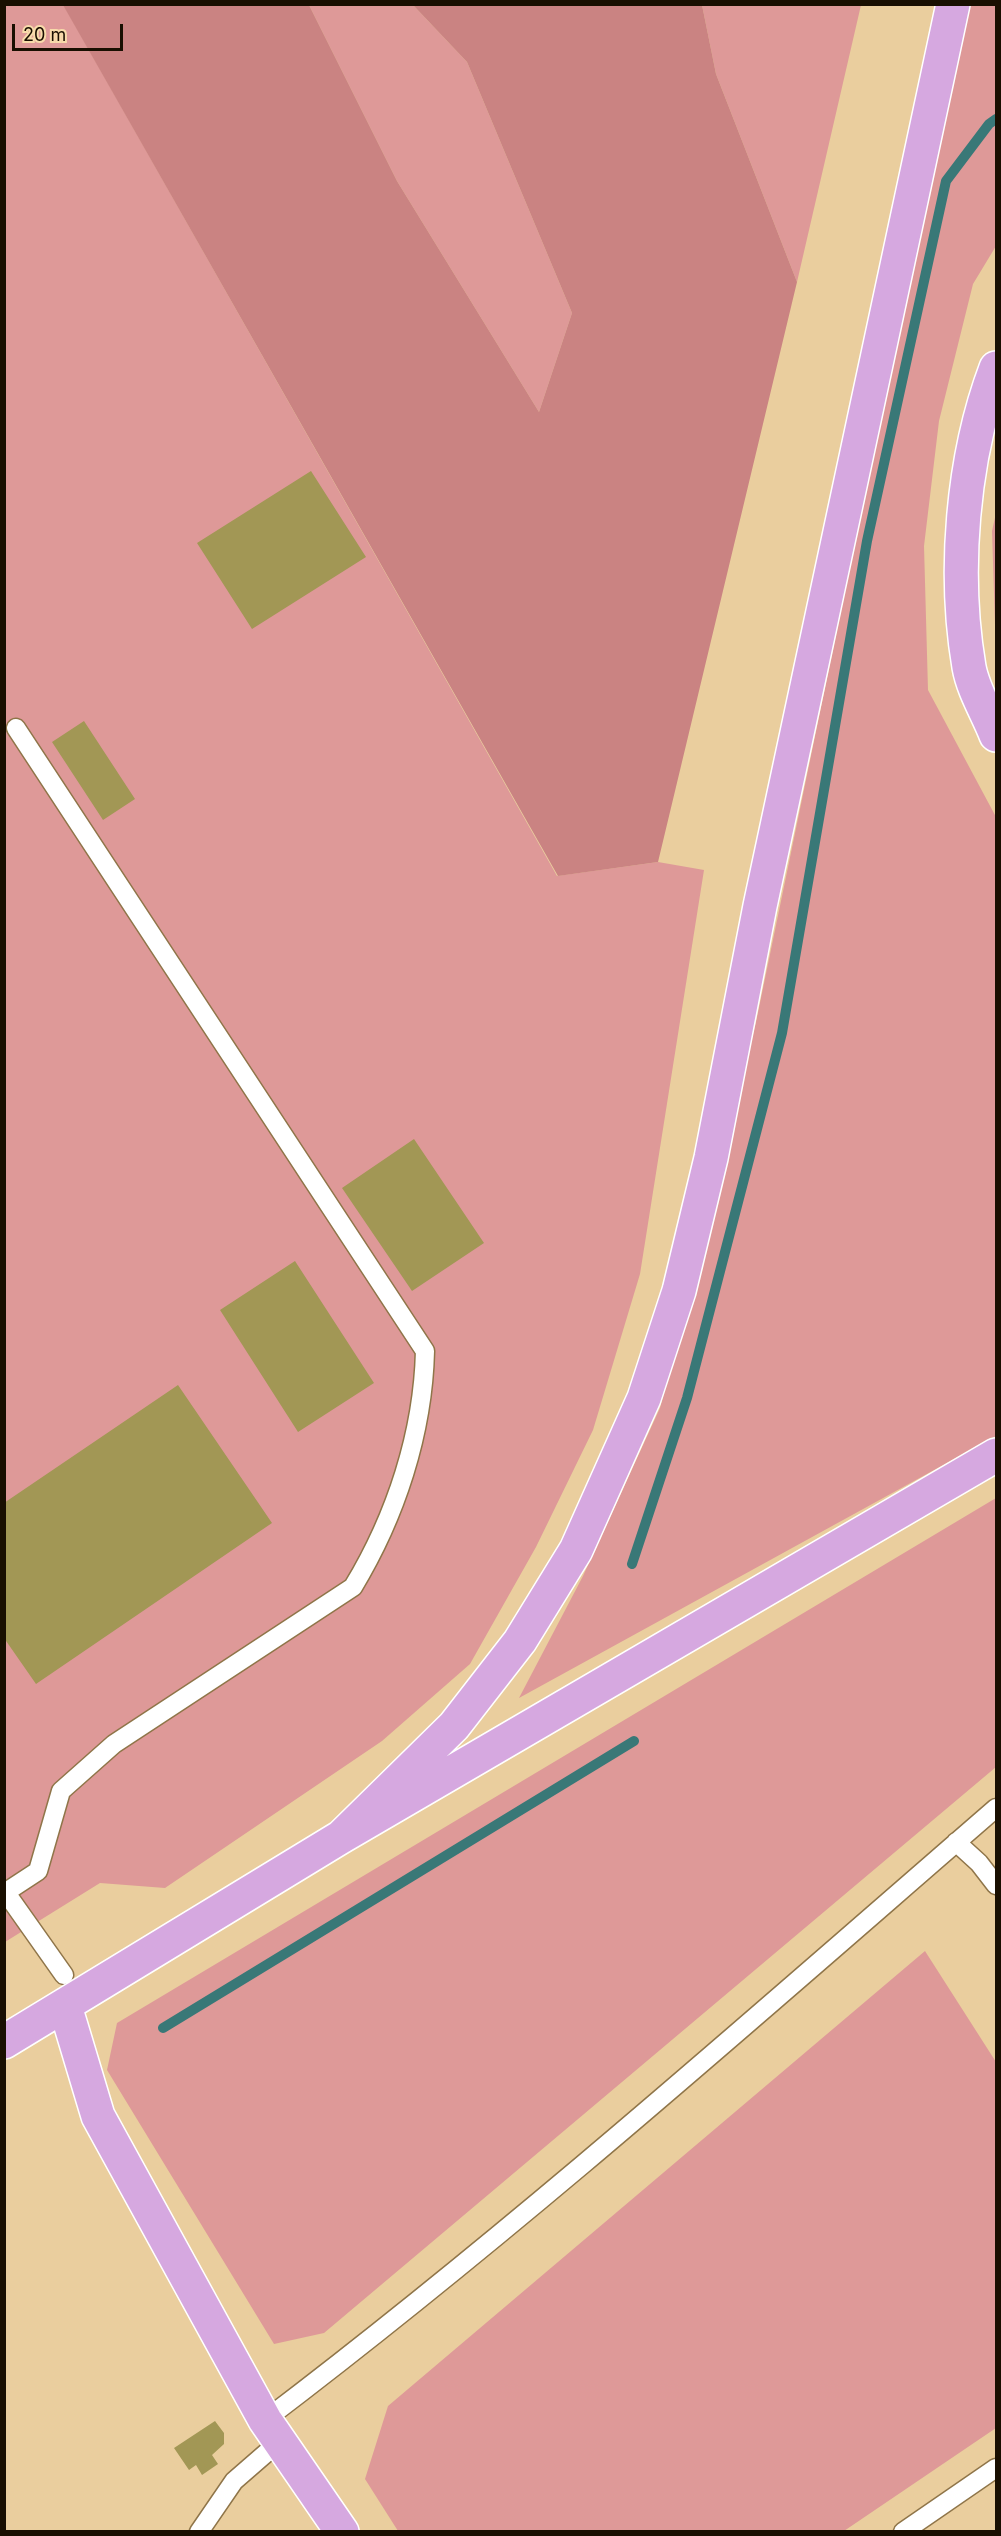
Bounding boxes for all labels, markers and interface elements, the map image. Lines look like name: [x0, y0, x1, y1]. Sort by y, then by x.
scale bar: [15, 12, 126, 50]
text: 20 m: [23, 24, 66, 45]

